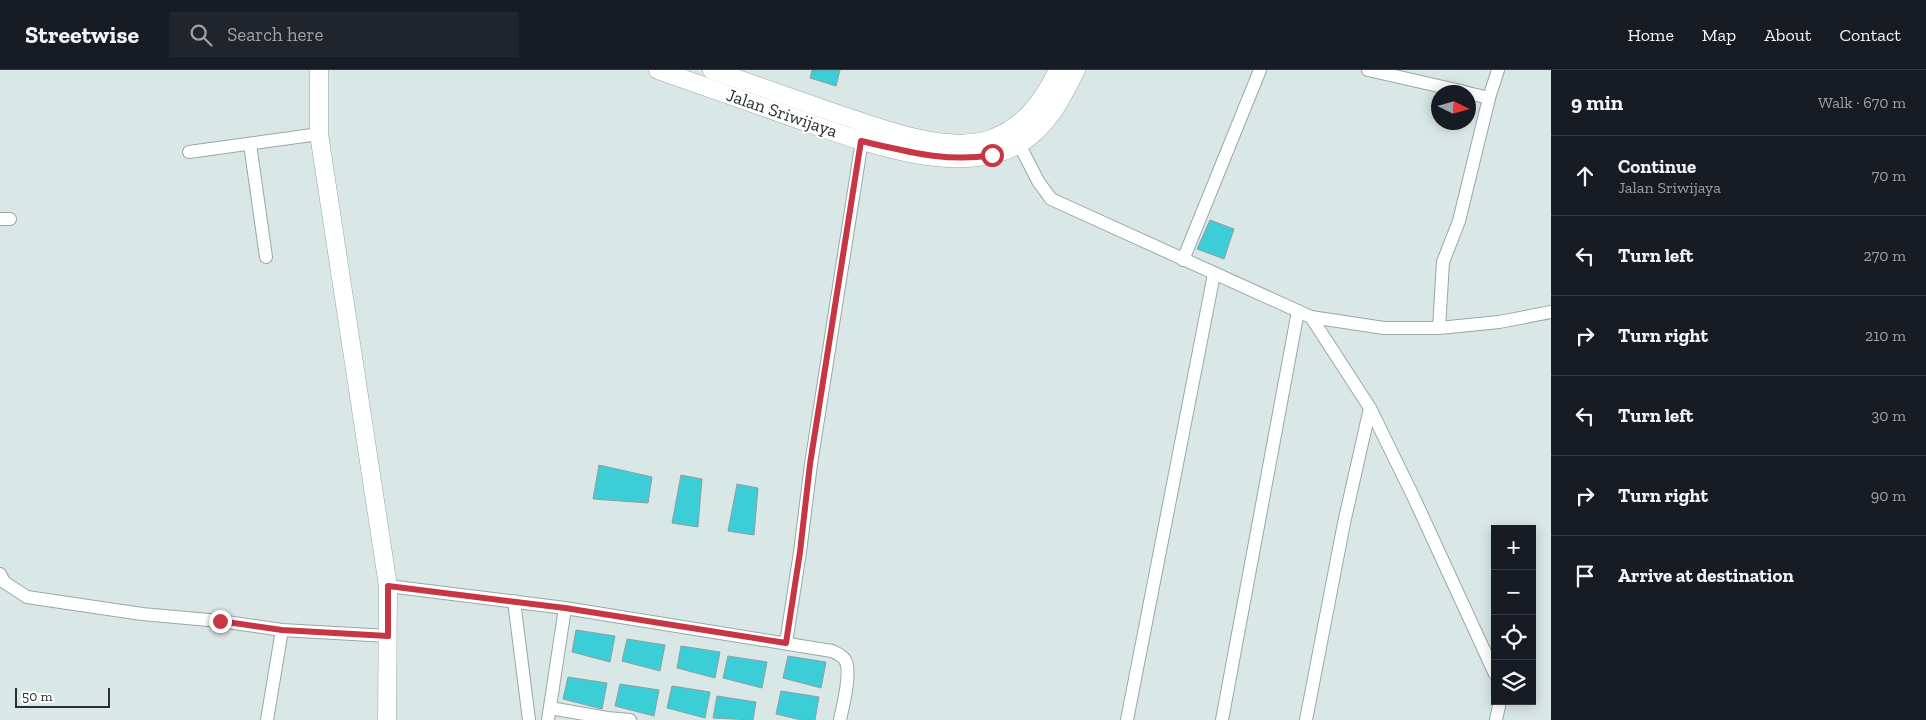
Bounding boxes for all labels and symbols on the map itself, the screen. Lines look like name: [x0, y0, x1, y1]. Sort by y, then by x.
street label: Jalan Sriwijaya: [724, 84, 841, 142]
north arrow: [1431, 85, 1476, 130]
route start: [981, 144, 1004, 167]
route end: [209, 610, 232, 633]
scale bar: [15, 685, 110, 708]

